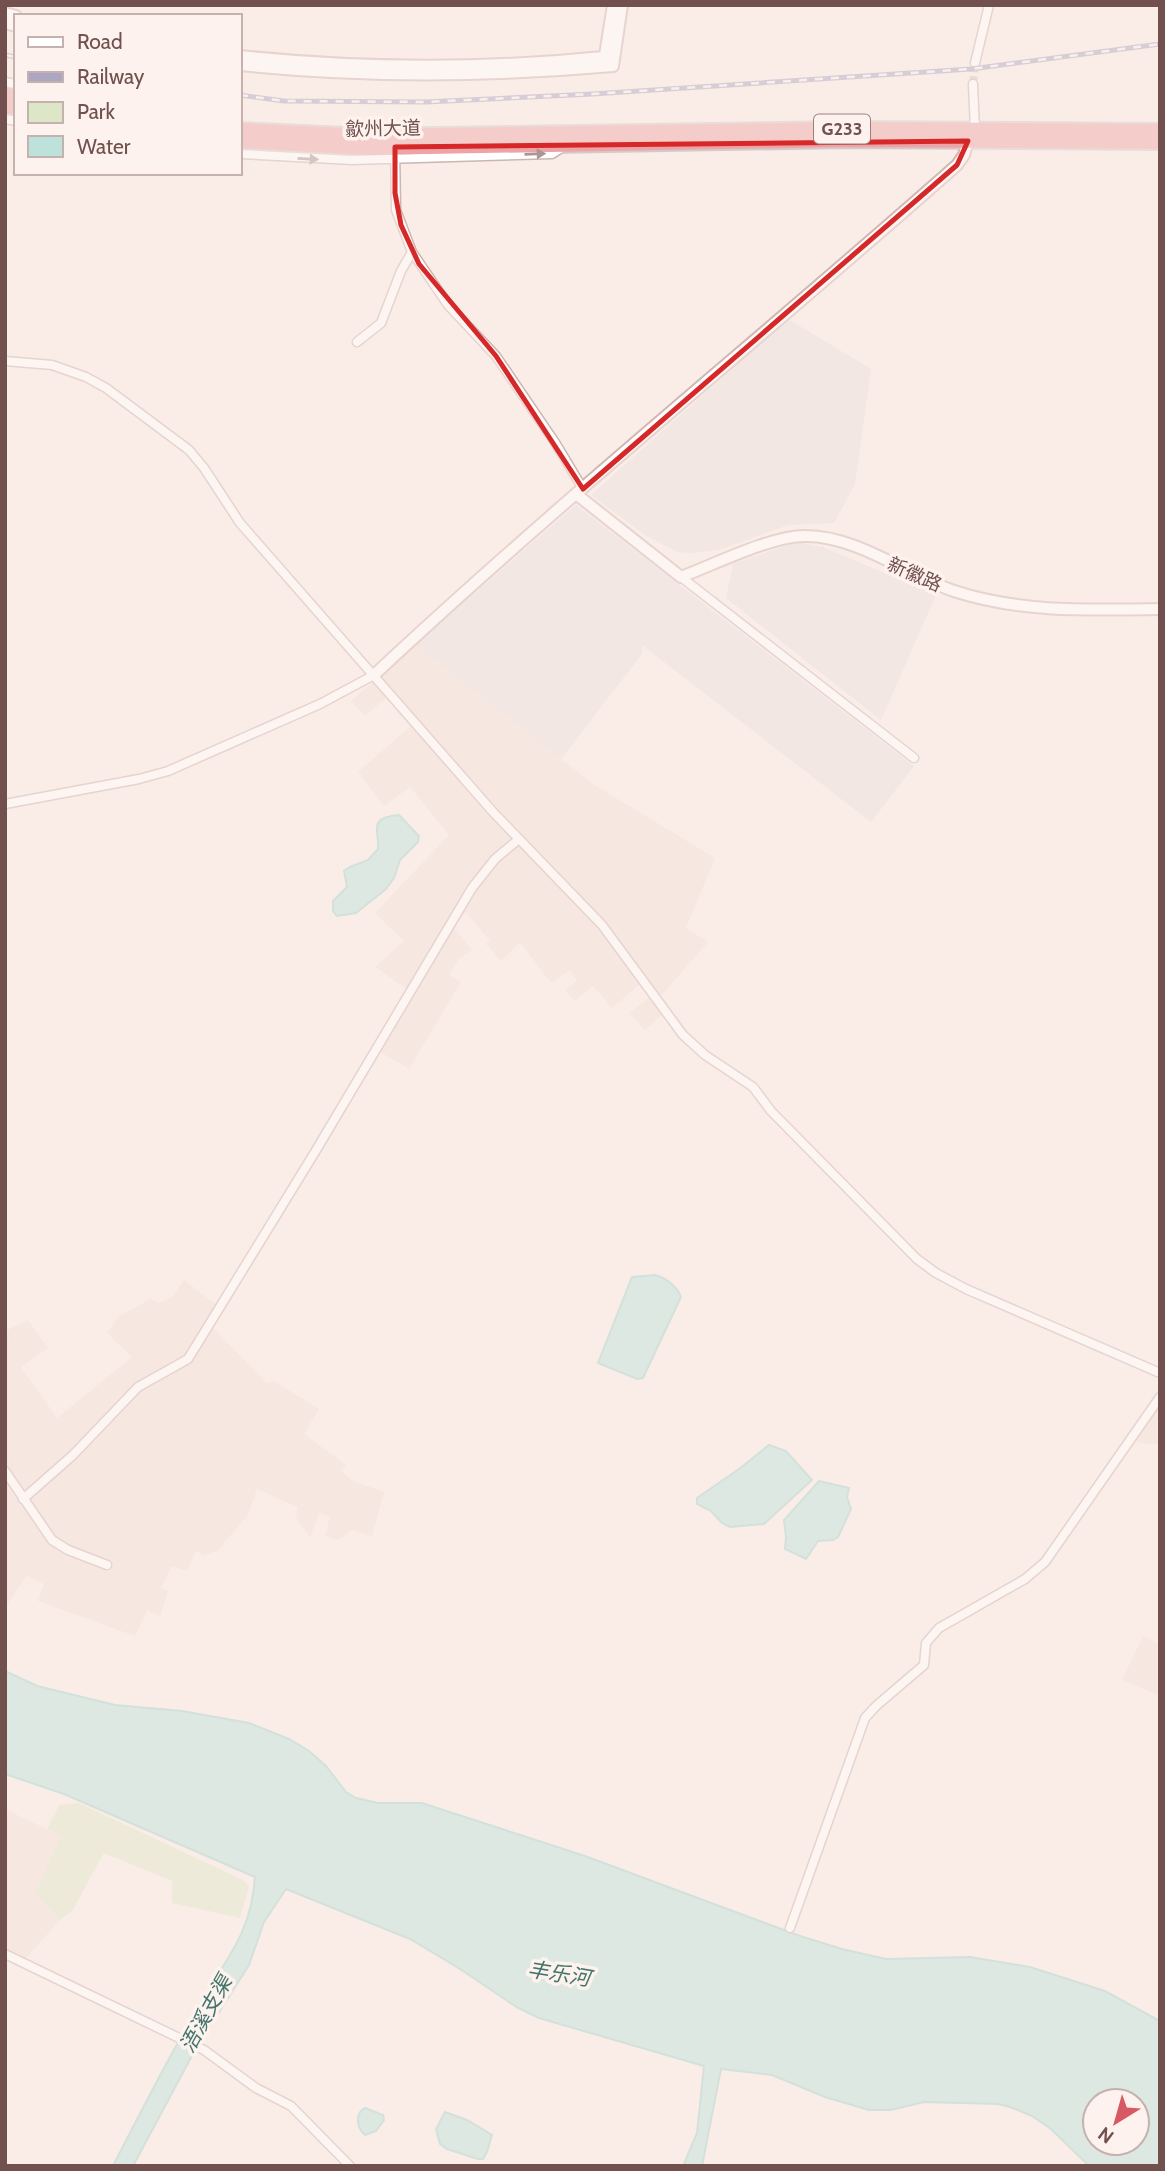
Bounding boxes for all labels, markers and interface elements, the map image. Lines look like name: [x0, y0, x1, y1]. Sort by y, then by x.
legend: [14, 14, 242, 175]
text: Road: [77, 29, 123, 54]
text: Railway: [77, 64, 145, 89]
text: Park: [77, 99, 115, 124]
road number: G233: [814, 114, 870, 144]
street label: 歙州大道: [345, 116, 421, 141]
text: Water: [77, 134, 131, 159]
one-way arrow: [524, 149, 546, 160]
one-way arrow: [297, 153, 319, 164]
street label: 新徽路: [884, 552, 946, 597]
water label: 丰乐河: [526, 1956, 596, 1991]
water label: 浯溪支渠: [174, 1968, 238, 2057]
north arrow: [1081, 2087, 1151, 2157]
text: N: [1094, 2122, 1118, 2148]

